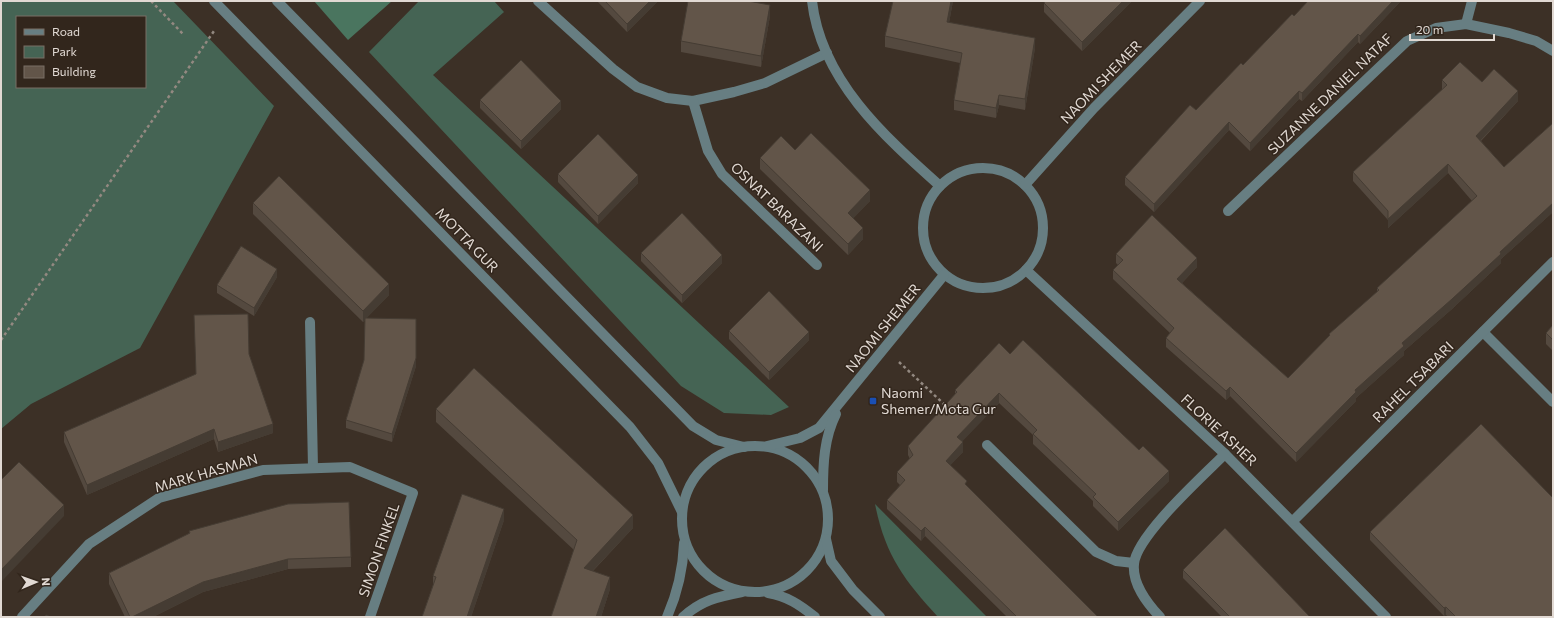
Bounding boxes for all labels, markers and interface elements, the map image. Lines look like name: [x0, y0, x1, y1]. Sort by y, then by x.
legend: [16, 16, 146, 88]
scale bar: [1410, 16, 1494, 42]
text: 20 m: [1416, 22, 1443, 36]
text: Road: [52, 24, 80, 38]
street label: SUZANNE DANIEL NATAF: [1264, 30, 1396, 158]
street label: NAOMI SHEMER: [1057, 37, 1145, 127]
text: Park: [52, 44, 78, 58]
text: Building: [52, 64, 96, 78]
street label: OSNAT BARAZANI: [728, 158, 827, 255]
street label: MOTTA GUR: [432, 204, 502, 275]
street label: NAOMI SHEMER: [842, 280, 924, 375]
street label: RAHEL TSABARI: [1369, 338, 1457, 426]
place label: Naomi Shemer/Mota Gur: [881, 384, 996, 417]
street label: FLORIE ASHER: [1178, 390, 1261, 469]
marker: Naomi Shemer/Mota Gur: [868, 396, 878, 406]
street label: MARK HASMAN: [152, 450, 259, 495]
street label: SIMON FINKEL: [355, 501, 403, 599]
north arrow: [16, 562, 56, 602]
text: N: [40, 577, 53, 586]

